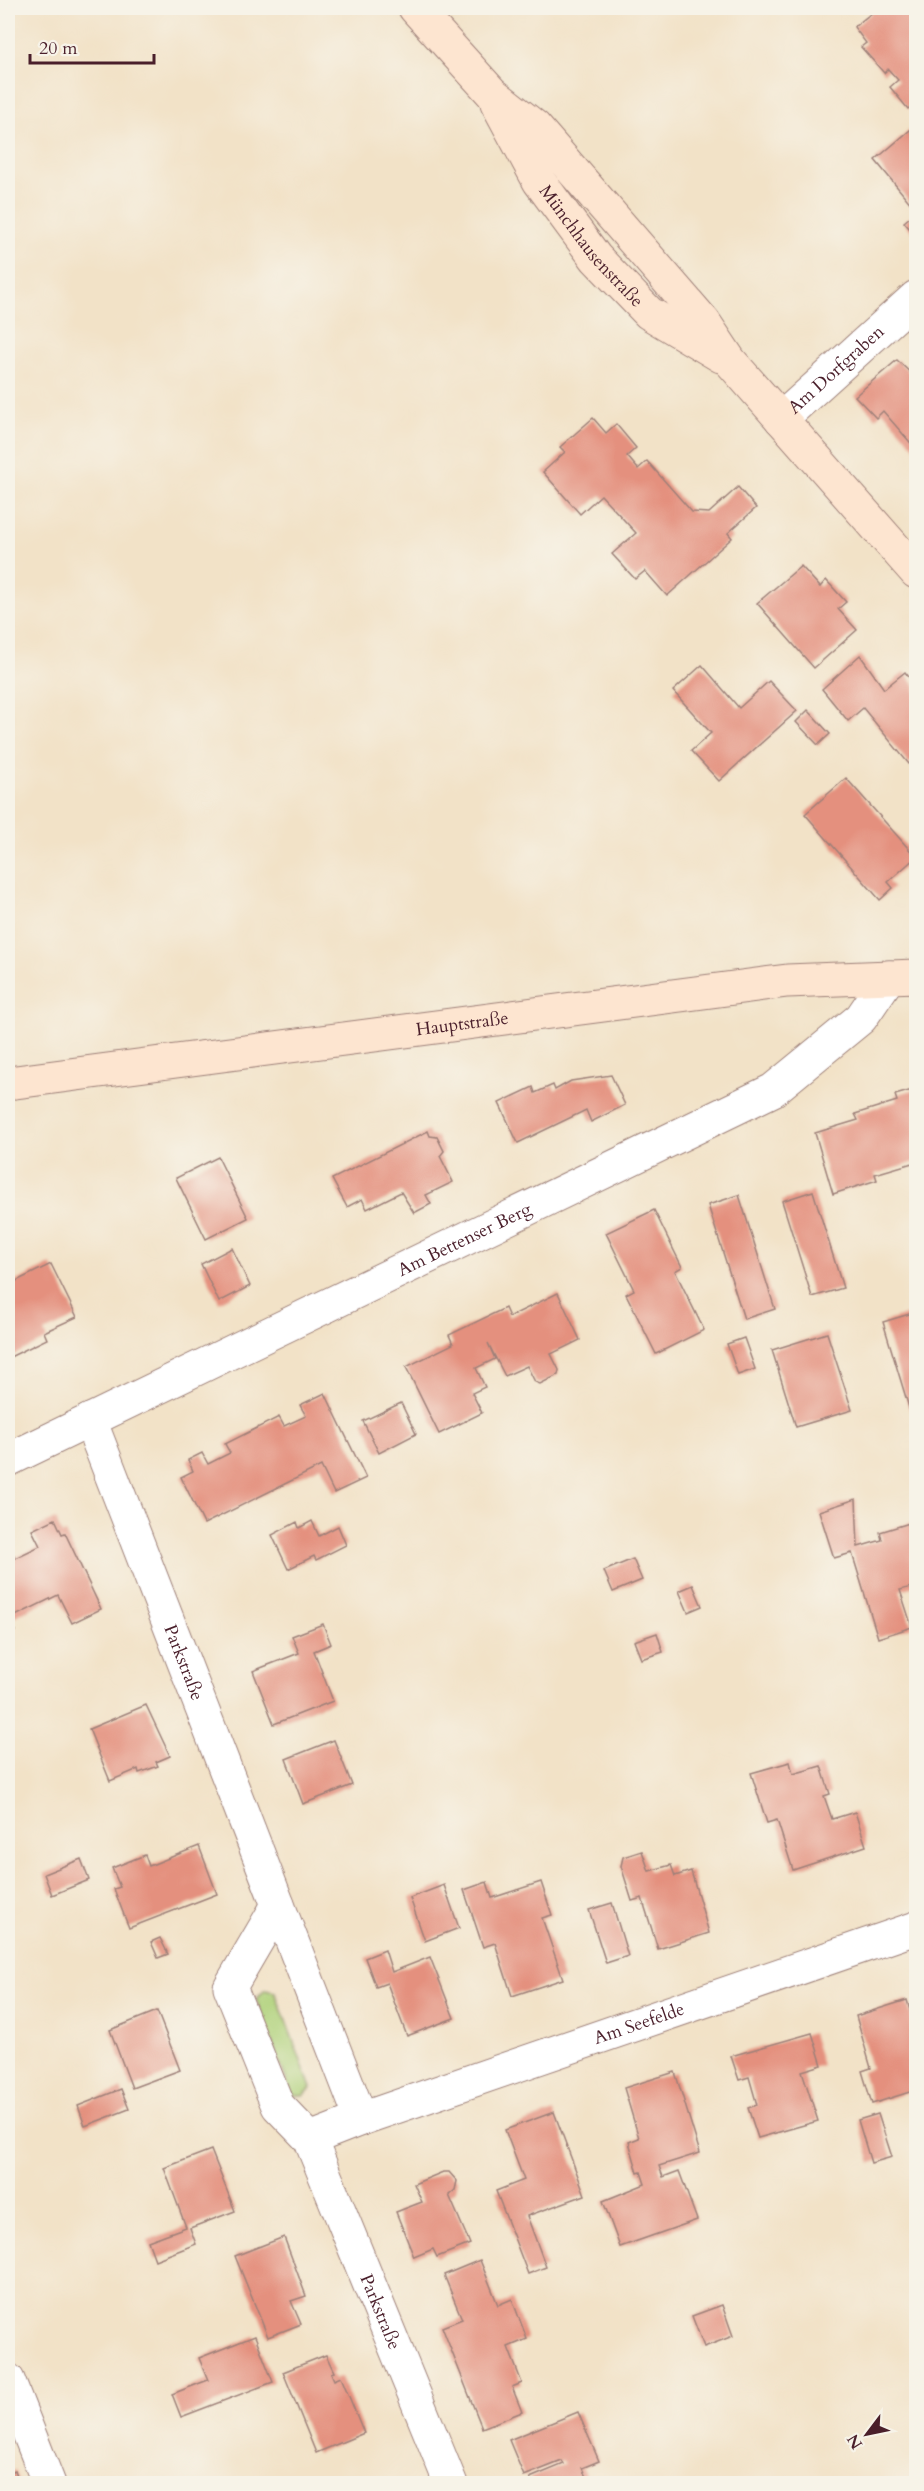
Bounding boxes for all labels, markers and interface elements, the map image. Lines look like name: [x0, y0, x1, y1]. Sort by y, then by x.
scale bar: [30, 27, 154, 65]
text: 20 m: [39, 36, 78, 61]
street label: Münchhausenstraße: [533, 180, 649, 313]
street label: Am Dorfgraben: [783, 319, 890, 420]
street label: Hauptstraße: [414, 1006, 510, 1042]
street label: Am Bettenser Berg: [394, 1196, 537, 1283]
street label: Parkstraße: [157, 1621, 210, 1704]
street label: Am Seefelde: [590, 1997, 688, 2051]
street label: Parkstraße: [354, 2270, 407, 2354]
north arrow: [837, 2404, 897, 2464]
text: N: [842, 2430, 868, 2453]

